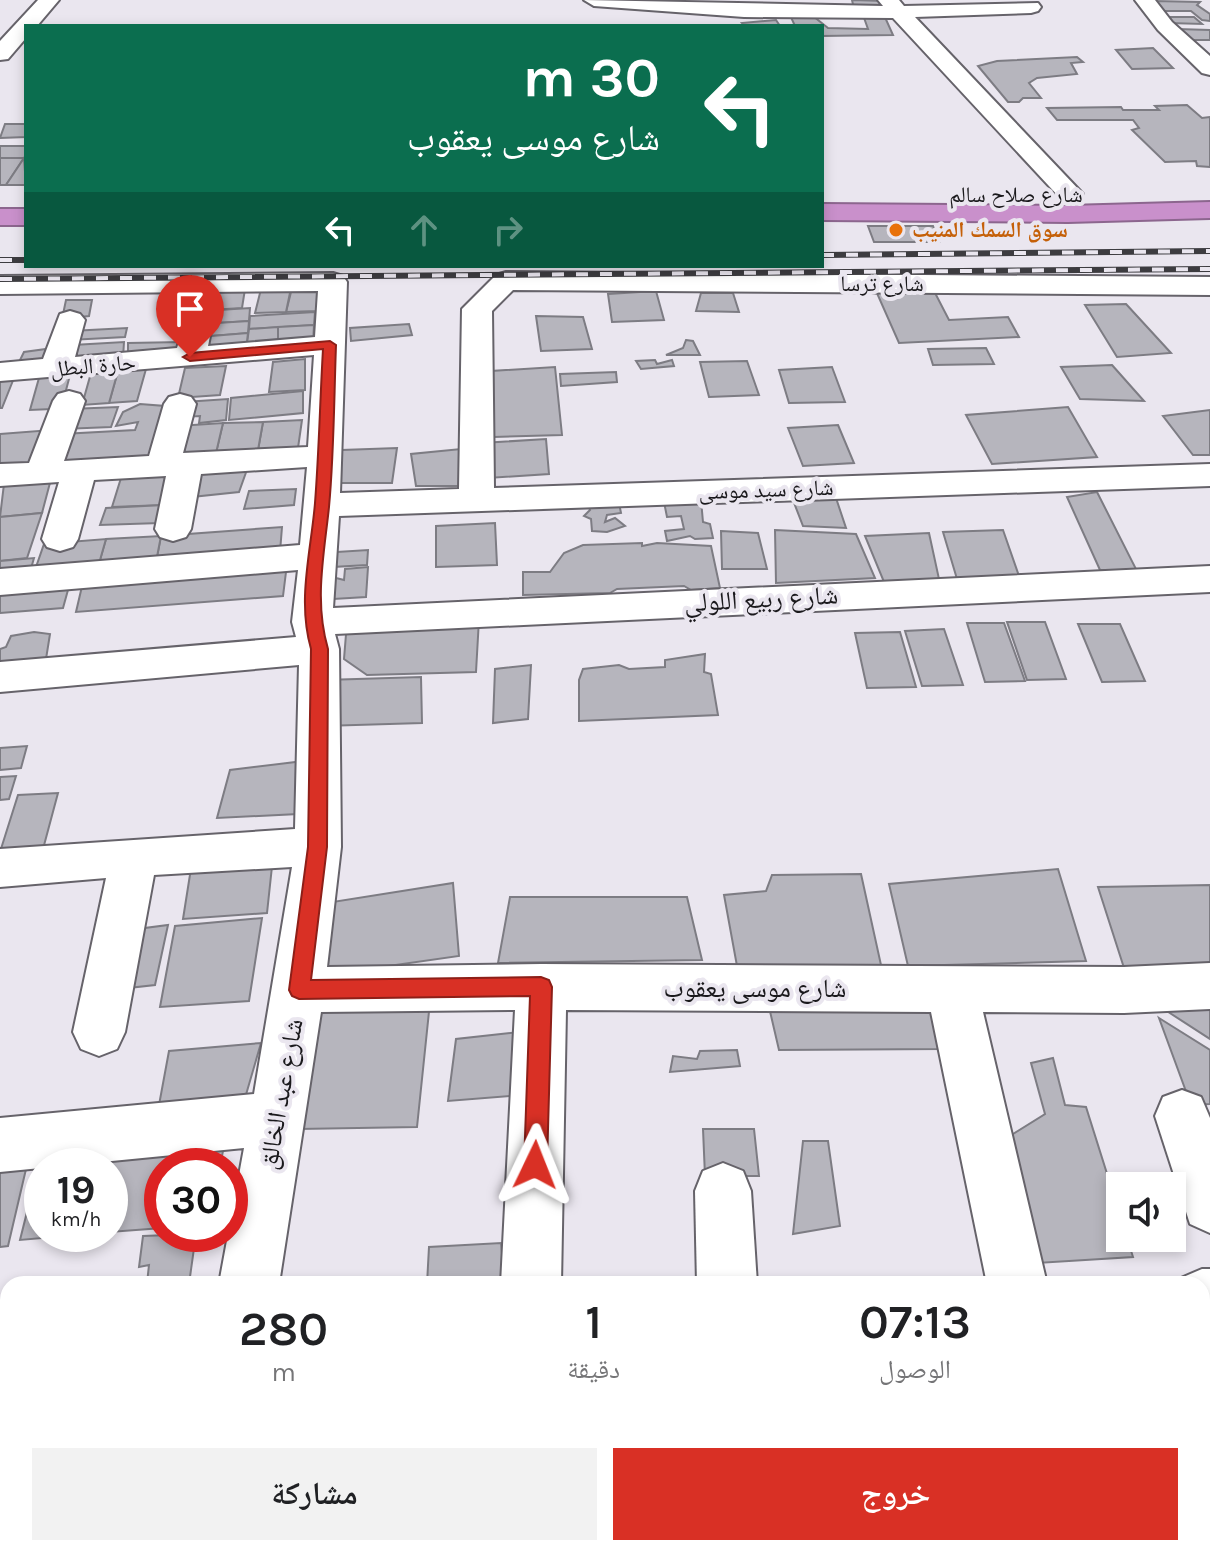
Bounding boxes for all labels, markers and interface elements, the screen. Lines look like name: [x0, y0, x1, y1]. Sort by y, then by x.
text: 30 m: [522, 45, 660, 110]
icon: left: [688, 56, 792, 160]
text: شارع موسى يعقوب: [407, 117, 660, 159]
street label: شارع صلاح سالم: [949, 182, 1083, 209]
icon: left: [318, 208, 362, 252]
icon: ahead: [402, 208, 446, 252]
icon: right: [486, 208, 530, 252]
place label: سوق السمك المنيب: [912, 217, 1068, 243]
marker: سوق السمك المنيب: [887, 221, 905, 239]
street label: شارع ترسا: [840, 271, 924, 297]
pin: [156, 275, 224, 357]
icon: arrive: [168, 287, 212, 331]
street label: حارة البطل: [49, 349, 137, 383]
street label: شارع سيد موسى: [698, 475, 834, 505]
street label: شارع ربيع اللولي: [683, 579, 839, 623]
street label: شارع موسى يعقوب: [664, 973, 846, 1004]
street label: شارع عبد الخالق: [252, 1016, 310, 1172]
position arrow: [493, 1123, 577, 1207]
speed limit sign: 30: [144, 1148, 248, 1252]
text: 19: [57, 1166, 95, 1213]
map controls: [1106, 1172, 1186, 1252]
button: sound: [1106, 1172, 1186, 1252]
text: km/h: [51, 1208, 101, 1231]
text: 1: [585, 1294, 602, 1350]
text: 07:13: [859, 1294, 971, 1350]
text: 280: [239, 1301, 328, 1357]
text: دقيقة: [567, 1354, 620, 1385]
text: الوصول: [879, 1354, 951, 1385]
text: m: [271, 1357, 296, 1388]
button: مشاركة: [32, 1448, 597, 1540]
button: خروج: [613, 1448, 1178, 1540]

